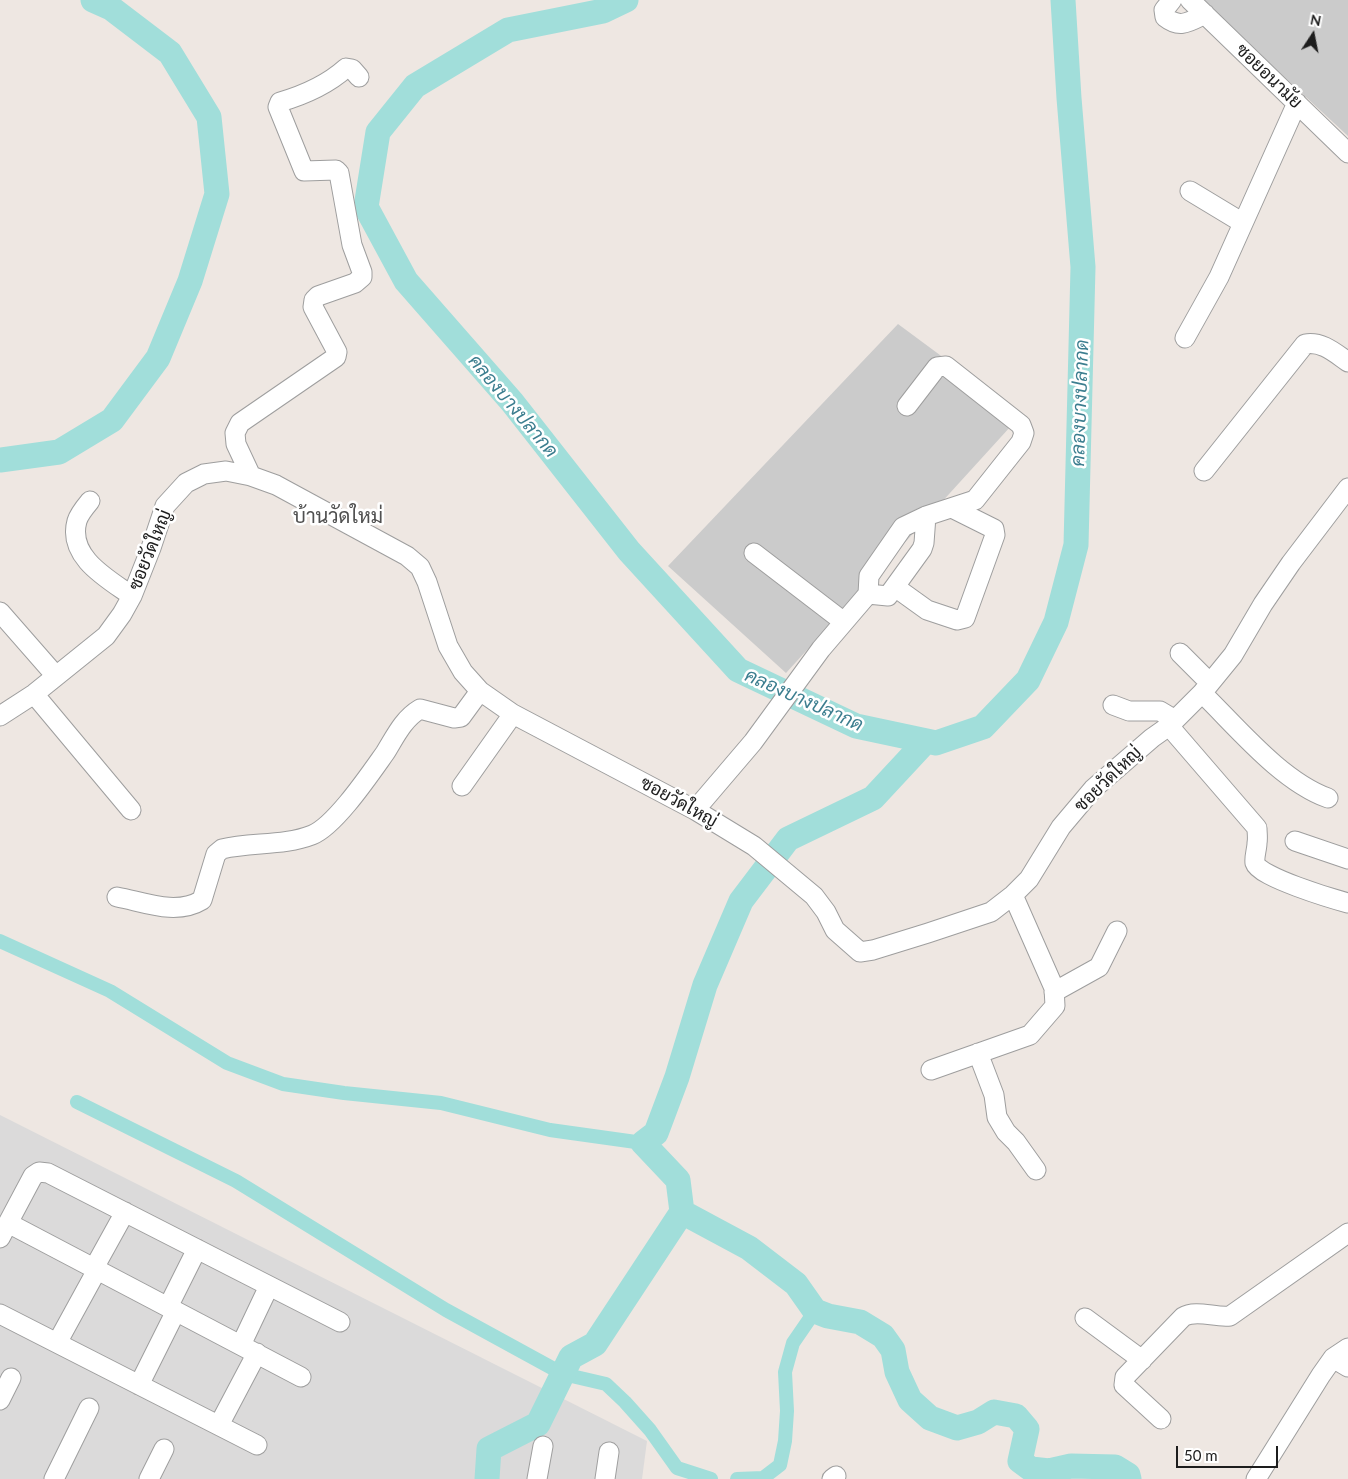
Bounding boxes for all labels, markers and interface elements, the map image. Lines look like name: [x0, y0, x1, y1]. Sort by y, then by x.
north arrow: [1288, 10, 1338, 60]
text: N: [1309, 10, 1323, 29]
street label: ซอยอนามัย: [1231, 39, 1307, 113]
water label: คลองบางปลากด: [1066, 339, 1094, 467]
water label: คลองบางปลากด: [463, 350, 563, 462]
district label: บ้านวัดใหม่: [293, 505, 383, 529]
street label: ซอยวัดใหญ่: [124, 507, 176, 593]
water label: คลองบางปลากด: [741, 664, 867, 736]
street label: ซอยวัดใหญ่: [1070, 742, 1146, 816]
street label: ซอยวัดใหญ่: [637, 772, 721, 832]
scale bar: [1178, 1436, 1280, 1468]
text: 50 m: [1184, 1446, 1218, 1464]

